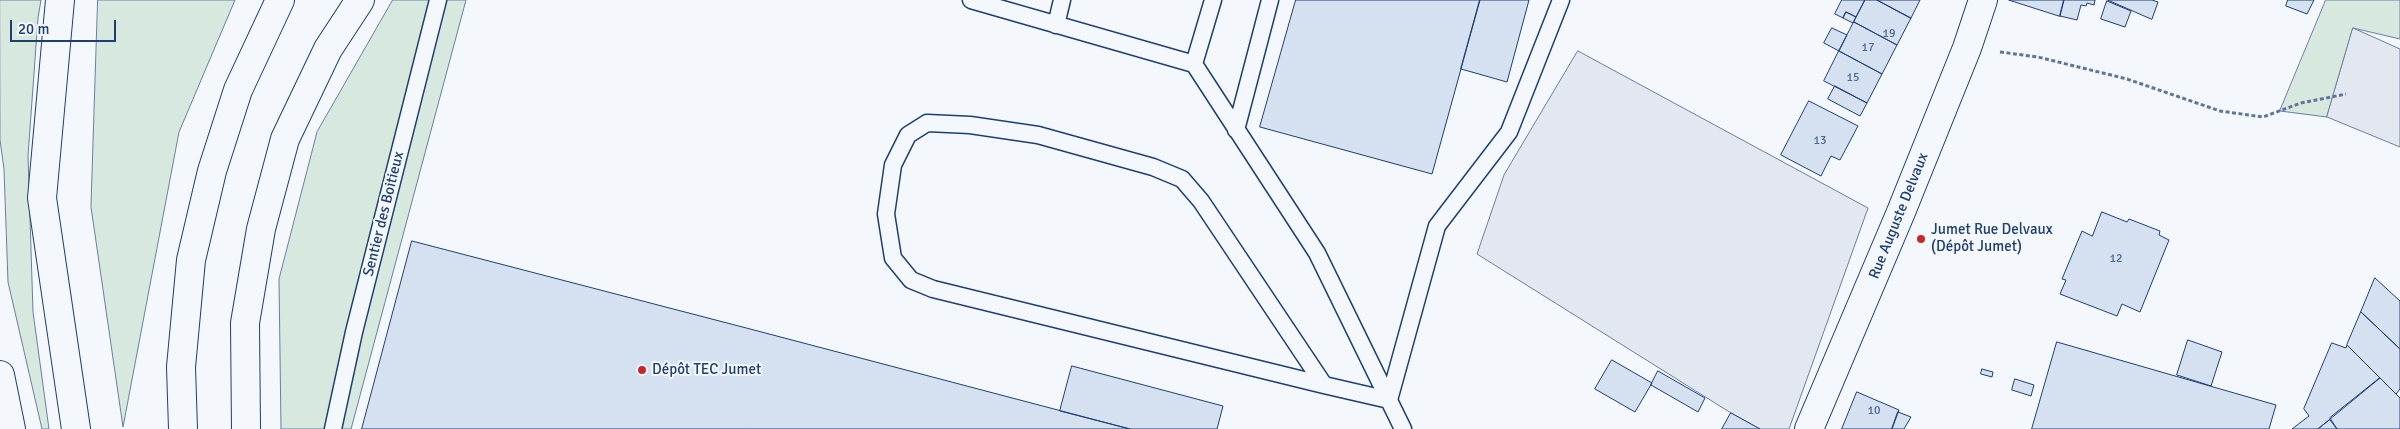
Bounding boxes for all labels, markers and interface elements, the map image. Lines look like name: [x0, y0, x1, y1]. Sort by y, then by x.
scale bar: [12, 10, 119, 42]
text: 20 m: [18, 20, 49, 38]
house number: 19: [1883, 27, 1895, 41]
house number: 17: [1862, 41, 1874, 55]
house number: 15: [1847, 71, 1859, 85]
house number: 13: [1814, 134, 1826, 148]
street label: Sentier des Boitieux: [360, 150, 408, 278]
street label: Rue Auguste Delvaux: [1865, 150, 1933, 282]
place label: Jumet Rue Delvaux (Dépôt Jumet): [1931, 221, 2053, 256]
marker: Jumet Rue Delvaux (Dépôt Jumet): [1915, 233, 1927, 245]
house number: 12: [2110, 252, 2122, 266]
place label: Dépôt TEC Jumet: [652, 361, 761, 379]
marker: Dépôt TEC Jumet: [636, 364, 648, 376]
house number: 10: [1868, 404, 1880, 418]

